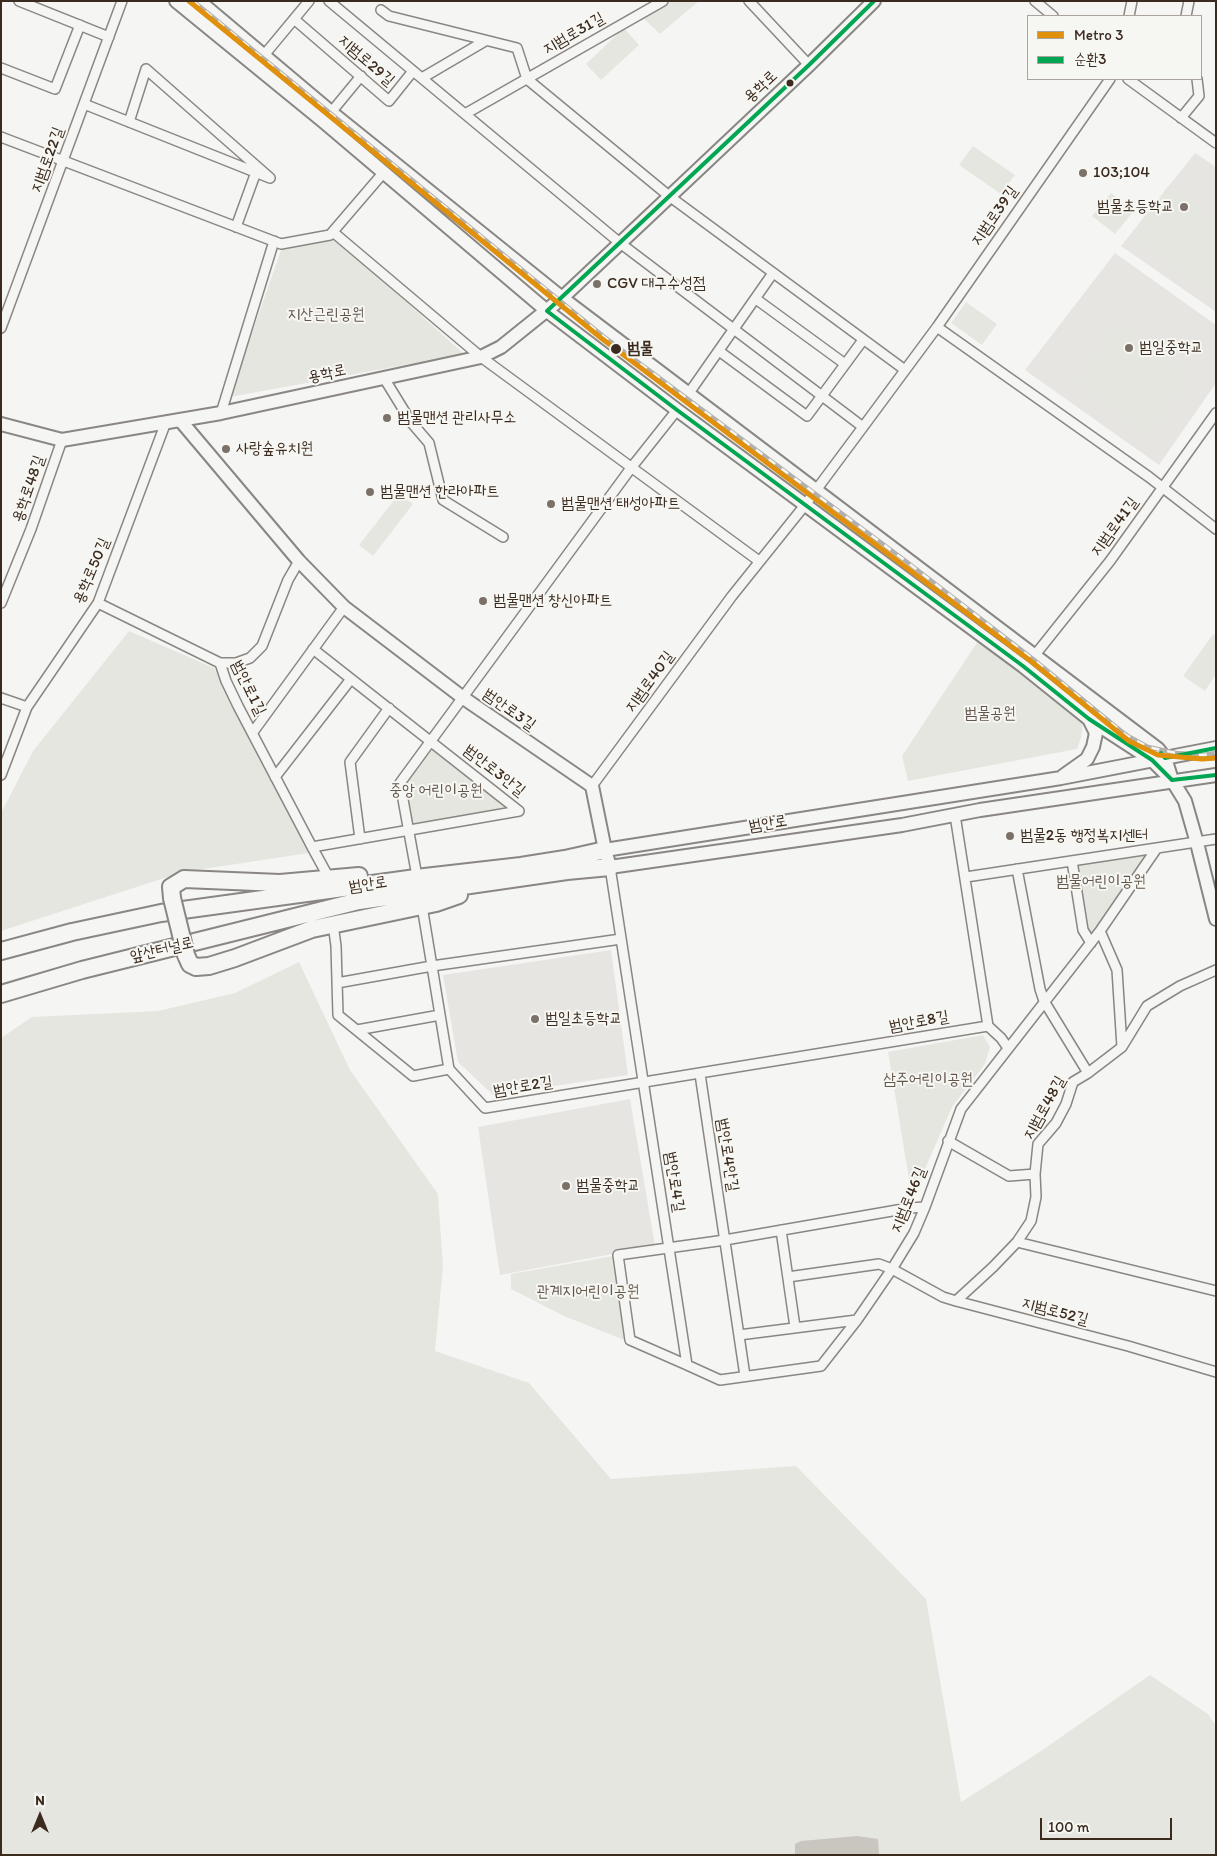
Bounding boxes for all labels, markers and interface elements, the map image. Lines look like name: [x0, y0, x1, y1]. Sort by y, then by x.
street label: 지범로31길: [540, 9, 608, 59]
legend: [1027, 15, 1202, 80]
text: Metro 3: [1074, 26, 1123, 44]
street label: 지범로29길: [334, 31, 398, 91]
text: 순환3: [1074, 50, 1106, 68]
street label: 용학로: [740, 67, 782, 107]
unlabelled marker: [785, 78, 795, 88]
street label: 지범로22길: [27, 125, 69, 195]
place label: 103;104: [1093, 163, 1150, 183]
marker: 103;104: [1077, 167, 1089, 179]
street label: 지범로39길: [967, 182, 1023, 250]
place label: 범물초등학교: [1097, 197, 1174, 217]
marker: 범물초등학교: [1178, 201, 1190, 213]
place label: CGV 대구수성점: [607, 274, 706, 294]
marker: CGV 대구수성점: [591, 278, 603, 290]
park label: 지산근린공원: [287, 305, 365, 325]
place label: 범일중학교: [1139, 338, 1203, 358]
place label: 범물: [627, 339, 653, 359]
marker: 범물: [609, 342, 623, 356]
marker: 범일중학교: [1123, 342, 1135, 354]
street label: 용학로: [306, 361, 348, 387]
place label: 범물맨션 관리사무소: [397, 408, 516, 428]
marker: 범물맨션 관리사무소: [381, 412, 393, 424]
place label: 사랑숲유치원: [236, 439, 313, 459]
marker: 사랑숲유치원: [220, 443, 232, 455]
street label: 용학로48길: [9, 453, 49, 525]
place label: 범물맨션 한라아파트: [380, 482, 499, 502]
marker: 범물맨션 한라아파트: [364, 486, 376, 498]
place label: 범물맨션 태성아파트: [561, 494, 680, 514]
street label: 지범로41길: [1087, 494, 1143, 560]
marker: 범물맨션 태성아파트: [545, 498, 557, 510]
street label: 용학로50길: [70, 535, 114, 607]
place label: 범물맨션 창신아파트: [493, 591, 612, 611]
marker: 범물맨션 창신아파트: [477, 595, 489, 607]
street label: 지범로40길: [621, 648, 679, 716]
street label: 범안로1길: [226, 657, 270, 719]
street label: 범안로3길: [479, 685, 539, 735]
park label: 범물공원: [964, 704, 1016, 724]
street label: 범안로3안길: [459, 741, 529, 801]
park label: 중앙 어린이공원: [389, 781, 483, 801]
street label: 범안로: [747, 811, 789, 837]
place label: 범물2동 행정복지센터: [1020, 826, 1148, 846]
marker: 범물2동 행정복지센터: [1004, 830, 1016, 842]
park label: 범물어린이공원: [1056, 872, 1146, 892]
street label: 범안로: [348, 873, 388, 897]
street label: 앞산터널로: [128, 933, 196, 967]
street label: 범안로8길: [888, 1007, 950, 1037]
place label: 범일초등학교: [545, 1009, 622, 1029]
marker: 범일초등학교: [529, 1013, 541, 1025]
park label: 삼주어린이공원: [883, 1070, 973, 1090]
street label: 범안로2길: [492, 1073, 554, 1101]
street label: 지범로48길: [1020, 1073, 1070, 1143]
street label: 범안로4안길: [712, 1117, 742, 1193]
street label: 범안로4길: [660, 1150, 688, 1214]
street label: 지범로46길: [887, 1164, 931, 1236]
place label: 범물중학교: [576, 1176, 640, 1196]
marker: 범물중학교: [560, 1180, 572, 1192]
park label: 관계지어린이공원: [536, 1282, 640, 1302]
street label: 지범로52길: [1020, 1294, 1090, 1330]
north arrow: [15, 1791, 65, 1841]
text: N: [35, 1792, 45, 1809]
scale bar: [1042, 1808, 1174, 1840]
text: 100 m: [1048, 1818, 1089, 1836]

